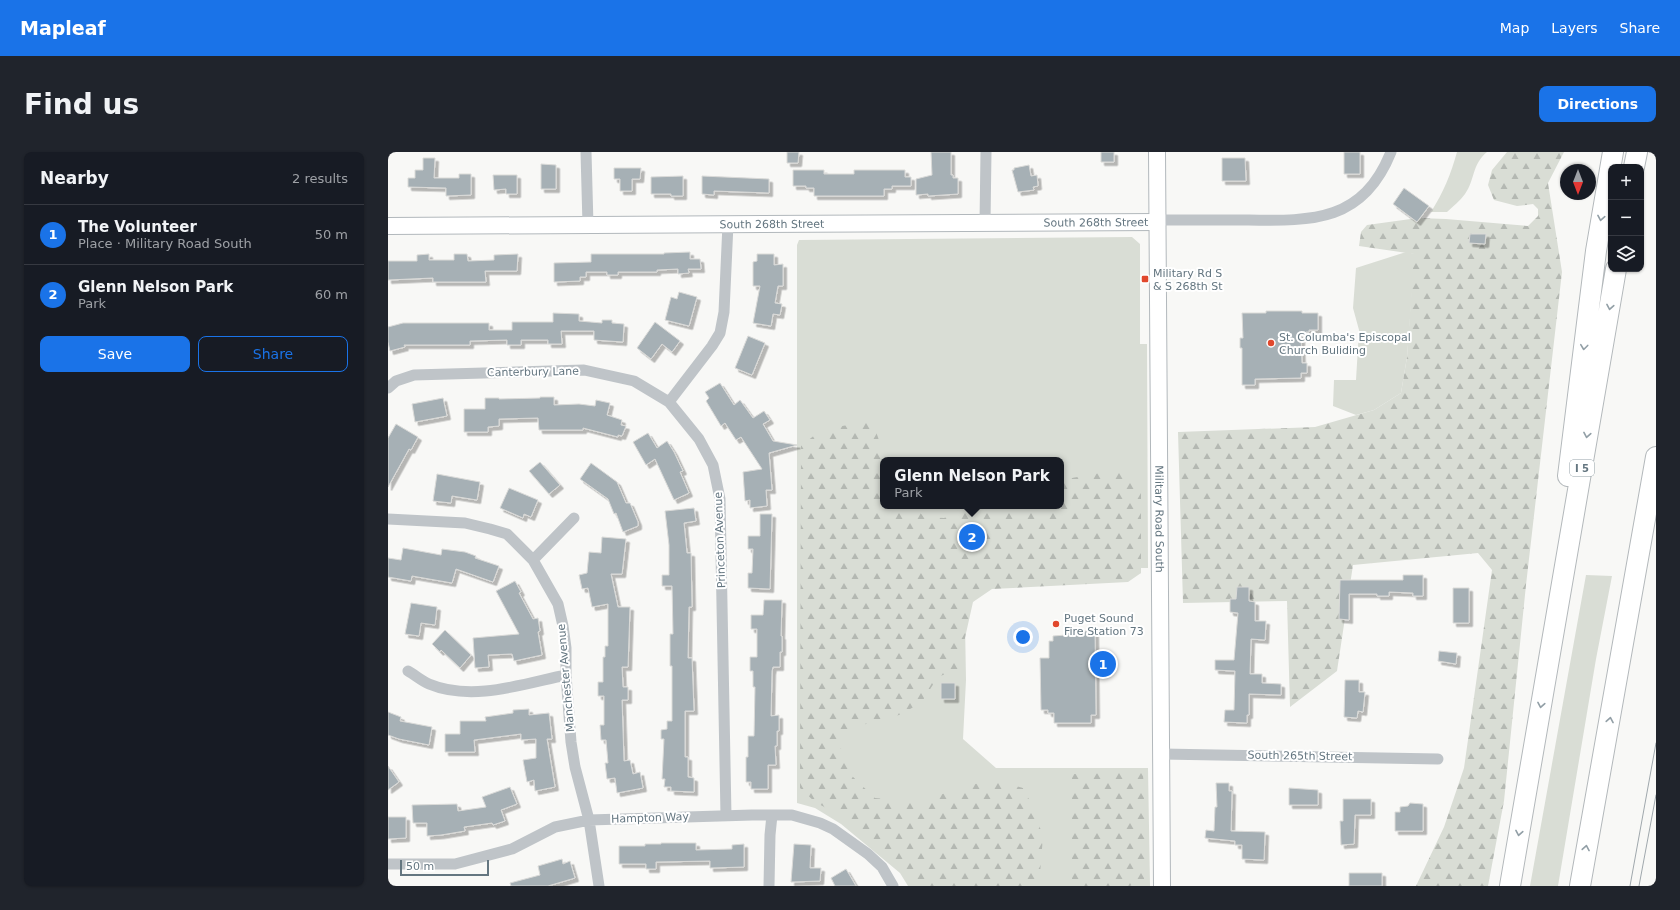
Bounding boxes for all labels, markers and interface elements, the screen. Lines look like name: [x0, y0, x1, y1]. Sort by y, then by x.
text: Mapleaf: [20, 17, 106, 39]
text: Map: [1500, 20, 1529, 36]
text: Layers: [1551, 20, 1598, 36]
text: Share: [1620, 20, 1660, 36]
button: Directions: [1539, 86, 1656, 122]
text: Find us: [24, 88, 139, 121]
north arrow: [1560, 164, 1596, 200]
map controls: [1608, 164, 1644, 272]
button: +: [1608, 164, 1644, 200]
text: Nearby: [40, 168, 109, 188]
text: 2 results: [292, 171, 348, 186]
button: −: [1608, 200, 1644, 236]
one-way arrow: [1598, 215, 1606, 221]
street label: South 268th Street: [1044, 216, 1149, 229]
street label: South 268th Street: [720, 217, 825, 231]
text: The Volunteer: [78, 218, 197, 236]
text: 1: [48, 227, 58, 242]
text: 50 m: [315, 227, 348, 242]
text: Place · Military Road South: [78, 236, 252, 251]
button: layers: [1608, 236, 1644, 272]
place label: Military Rd S & S 268th St: [1153, 267, 1223, 293]
marker: Military Rd S & S 268th St: [1140, 274, 1150, 284]
text: Glenn Nelson Park: [78, 278, 233, 296]
text: 2: [48, 287, 58, 302]
text: 60 m: [315, 287, 348, 302]
text: Park: [78, 296, 106, 311]
one-way arrow: [1606, 304, 1614, 311]
place label: St. Columba's Episcopal Church Buliding: [1279, 331, 1411, 357]
button: Save: [40, 336, 190, 372]
button: Share: [198, 336, 348, 372]
marker: St. Columba's Episcopal Church Buliding: [1266, 338, 1276, 348]
one-way arrow: [1580, 344, 1589, 350]
street label: Canterbury Lane: [487, 365, 579, 379]
one-way arrow: [1584, 432, 1592, 439]
popup: [880, 457, 1064, 509]
road number: I 5: [1570, 460, 1594, 476]
street label: Military Road South: [1153, 465, 1166, 573]
text: Glenn Nelson Park: [894, 467, 1050, 485]
text: Park: [894, 485, 922, 500]
street label: Princeton Avenue: [712, 491, 728, 588]
pin: 2: [959, 522, 985, 552]
place label: Puget Sound Fire Station 73: [1064, 612, 1144, 638]
marker: Puget Sound Fire Station 73: [1051, 619, 1061, 629]
street label: Manchester Avenue: [555, 623, 577, 733]
your location: [1013, 627, 1033, 647]
pin: 1: [1090, 649, 1116, 679]
one-way arrow: [1537, 702, 1546, 708]
one-way arrow: [1605, 717, 1613, 723]
street label: South 265th Street: [1248, 749, 1353, 763]
street label: Hampton Way: [611, 810, 690, 826]
one-way arrow: [1515, 830, 1524, 836]
one-way arrow: [1582, 844, 1590, 851]
scale bar: [400, 858, 489, 877]
text: 50 m: [406, 860, 434, 873]

